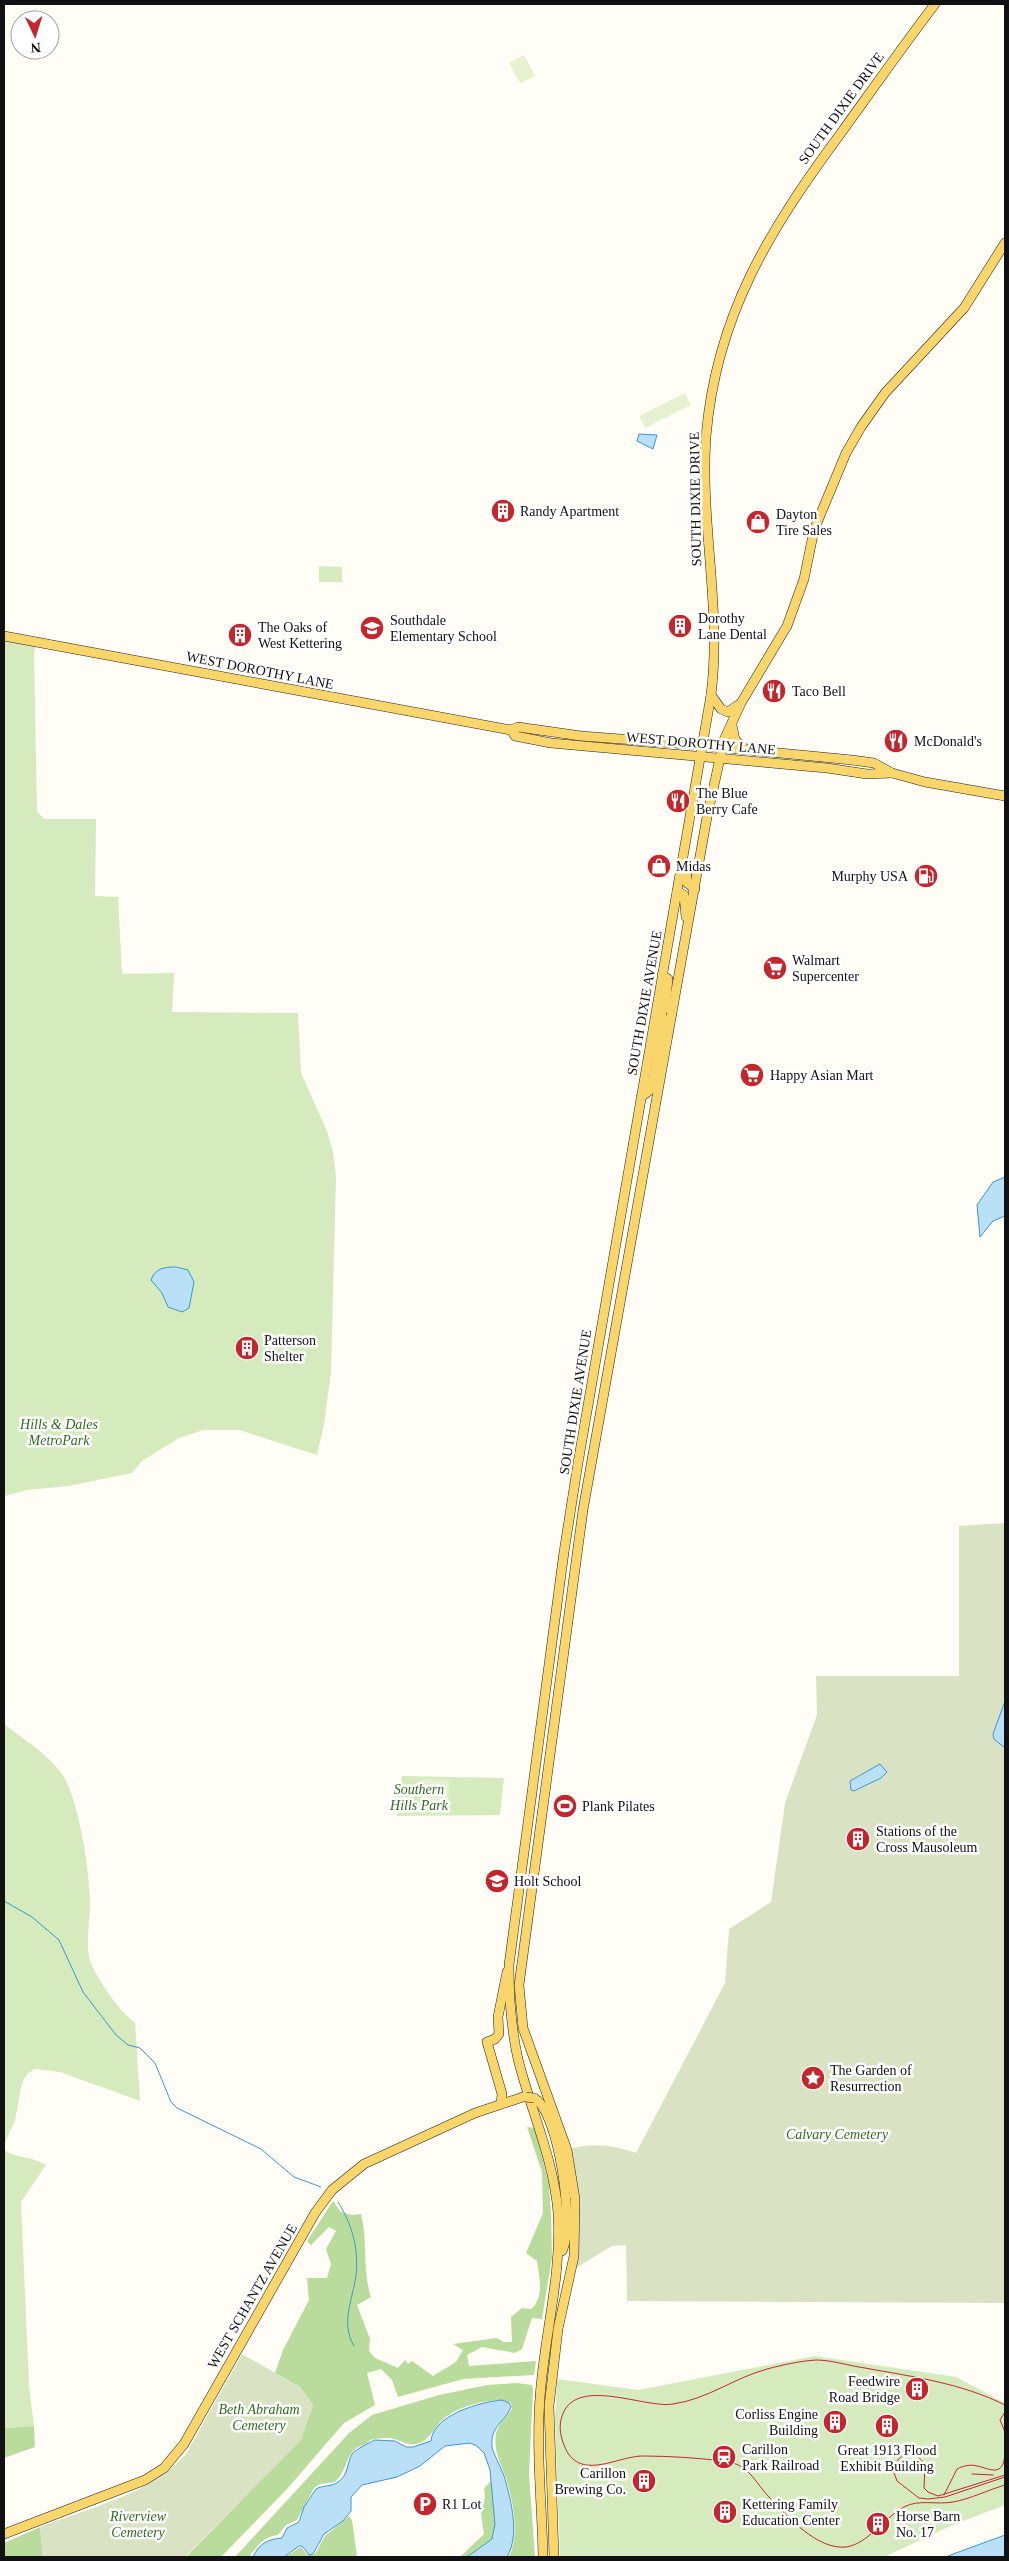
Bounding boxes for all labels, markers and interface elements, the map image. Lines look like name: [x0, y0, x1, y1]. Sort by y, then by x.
north arrow: [10, 10, 60, 60]
text: N: [30, 40, 41, 55]
street label: SOUTH DIXIE DRIVE: [796, 49, 887, 167]
street label: SOUTH DIXIE DRIVE: [687, 432, 704, 566]
building icon: Randy Apartment: [490, 498, 516, 524]
place label: Randy Apartment: [520, 504, 619, 519]
place label: Dayton Tire Sales: [776, 507, 832, 538]
shop icon: Dayton Tire Sales: [745, 509, 771, 535]
place label: Dorothy Lane Dental: [698, 611, 767, 642]
place label: Southdale Elementary School: [390, 613, 497, 644]
building icon: Dorothy Lane Dental: [667, 613, 693, 639]
school or university icon: Southdale Elementary School: [359, 615, 385, 641]
place label: The Oaks of West Kettering: [258, 620, 342, 651]
building icon: The Oaks of West Kettering: [227, 622, 253, 648]
street label: WEST DOROTHY LANE: [185, 649, 335, 692]
restaurant icon: Taco Bell: [761, 678, 787, 704]
place label: Taco Bell: [792, 684, 846, 699]
restaurant icon: McDonald's: [883, 728, 909, 754]
street label: WEST DOROTHY LANE: [626, 729, 776, 758]
place label: McDonald's: [914, 734, 982, 749]
place label: The Blue Berry Cafe: [696, 786, 758, 817]
restaurant icon: The Blue Berry Cafe: [665, 788, 691, 814]
shop icon: Midas: [646, 853, 672, 879]
place label: Midas: [676, 859, 711, 874]
fuel station icon: Murphy USA: [913, 863, 939, 889]
place label: Murphy USA: [831, 869, 909, 884]
street label: SOUTH DIXIE AVENUE: [624, 930, 665, 1077]
place label: Walmart Supercenter: [792, 953, 859, 984]
supermarket icon: Walmart Supercenter: [762, 955, 788, 981]
supermarket icon: Happy Asian Mart: [739, 1062, 765, 1088]
place label: Happy Asian Mart: [770, 1068, 874, 1083]
street label: SOUTH DIXIE AVENUE: [557, 1328, 594, 1476]
place label: Patterson Shelter: [264, 1333, 316, 1364]
building icon: Patterson Shelter: [234, 1335, 260, 1361]
park label: Hills & Dales MetroPark: [19, 1417, 98, 1448]
park label: Southern Hills Park: [389, 1782, 449, 1813]
sports icon: Plank Pilates: [552, 1793, 578, 1819]
place label: Plank Pilates: [582, 1799, 655, 1814]
place label: Stations of the Cross Mausoleum: [876, 1824, 978, 1855]
building icon: Stations of the Cross Mausoleum: [845, 1826, 871, 1852]
school or university icon: Holt School: [484, 1868, 510, 1894]
place label: Holt School: [514, 1874, 581, 1889]
place label: The Garden of Resurrection: [830, 2063, 912, 2094]
place icon: The Garden of Resurrection: [800, 2065, 826, 2091]
park label: Calvary Cemetery: [786, 2127, 889, 2142]
street label: WEST SCHANTZ AVENUE: [205, 2221, 300, 2371]
place label: Feedwire Road Bridge: [829, 2374, 900, 2405]
building icon: Feedwire Road Bridge: [904, 2376, 930, 2402]
park label: Beth Abraham Cemetery: [218, 2402, 300, 2433]
place label: Corliss Engine Building: [735, 2407, 818, 2438]
building icon: Corliss Engine Building: [822, 2409, 848, 2435]
building icon: Great 1913 Flood Exhibit Building: [874, 2413, 900, 2439]
place label: Carillon Park Railroad: [742, 2442, 819, 2473]
place label: Great 1913 Flood Exhibit Building: [838, 2443, 936, 2474]
station icon: Carillon Park Railroad: [711, 2444, 737, 2470]
place label: Carillon Brewing Co.: [554, 2466, 626, 2497]
building icon: Carillon Brewing Co.: [631, 2468, 657, 2494]
parking icon: R1 Lot: [412, 2491, 438, 2517]
place label: R1 Lot: [442, 2497, 481, 2512]
place label: Kettering Family Education Center: [742, 2497, 840, 2528]
building icon: Kettering Family Education Center: [712, 2499, 738, 2525]
park label: Riverview Cemetery: [109, 2509, 167, 2540]
place label: Horse Barn No. 17: [896, 2509, 960, 2540]
building icon: Horse Barn No. 17: [865, 2511, 891, 2537]

